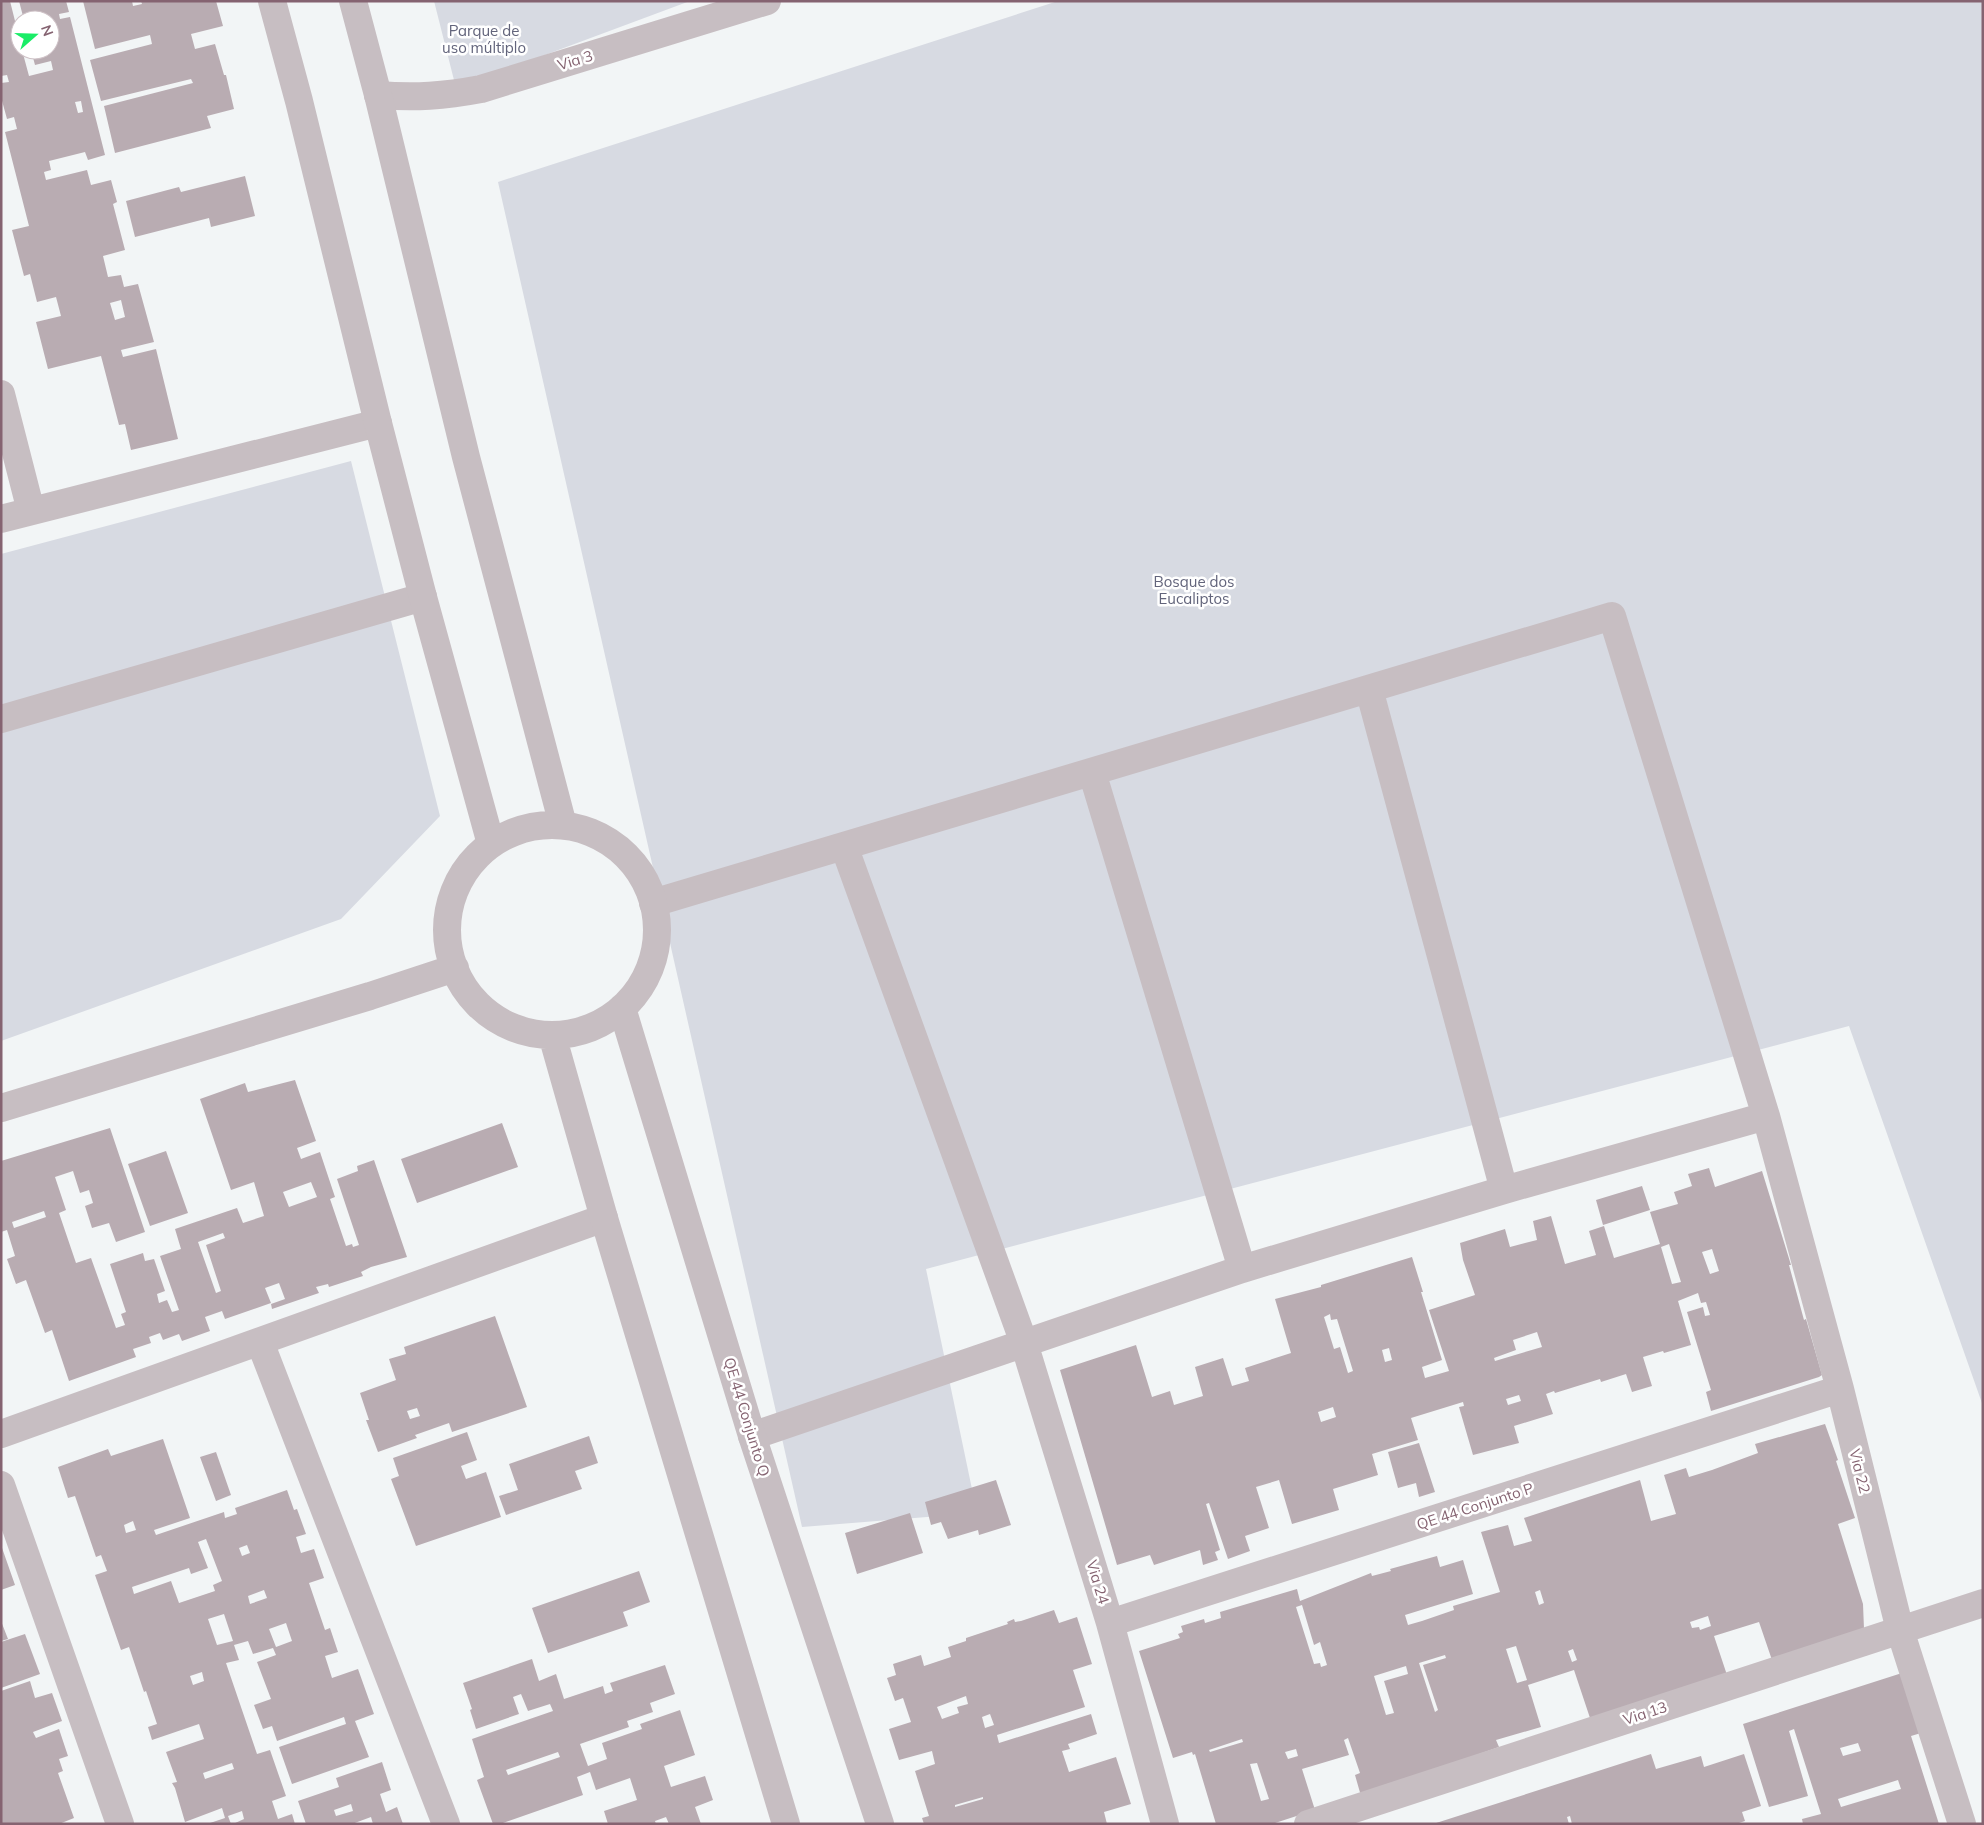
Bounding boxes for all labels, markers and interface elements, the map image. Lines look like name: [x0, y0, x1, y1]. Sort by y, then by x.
north arrow: [10, 10, 60, 60]
park label: Parque de uso múltiplo: [442, 21, 526, 57]
text: N: [37, 23, 57, 39]
street label: Via 3: [555, 46, 595, 74]
park label: Bosque dos Eucaliptos: [1154, 572, 1234, 608]
street label: QE 44 Conjunto Q: [720, 1355, 774, 1479]
street label: Via 22: [1845, 1447, 1875, 1495]
street label: QE 44 Conjunto P: [1414, 1478, 1536, 1534]
street label: Via 24: [1082, 1558, 1114, 1606]
street label: Via 13: [1621, 1697, 1669, 1729]

